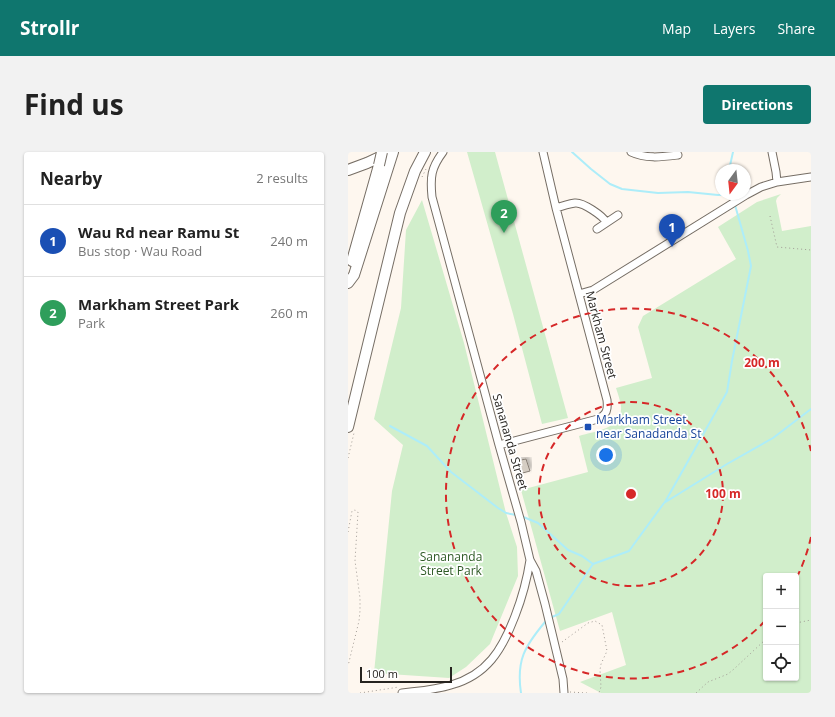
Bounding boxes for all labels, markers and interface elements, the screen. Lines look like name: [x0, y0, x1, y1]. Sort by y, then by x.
text: Strollr: [20, 15, 79, 41]
text: Map: [662, 19, 691, 38]
text: Layers: [713, 19, 755, 38]
text: Share: [777, 19, 815, 38]
text: Find us: [24, 85, 124, 123]
button: Directions: [703, 85, 811, 124]
north arrow: [715, 164, 751, 200]
text: Nearby: [40, 167, 102, 190]
text: 2 results: [256, 169, 308, 187]
pin: 2: [491, 200, 517, 233]
pin: 1: [659, 214, 685, 247]
text: Wau Rd near Ramu St: [78, 222, 239, 242]
text: 1: [49, 232, 57, 250]
text: 240 m: [270, 232, 308, 250]
text: Bus stop · Wau Road: [78, 242, 202, 260]
street label: Markham Street: [582, 289, 621, 381]
text: Markham Street Park: [78, 294, 239, 314]
text: 2: [49, 304, 57, 322]
text: 260 m: [270, 304, 308, 322]
text: Park: [78, 314, 105, 332]
text: 200 m: [744, 354, 780, 371]
street label: Sanananda Street: [489, 392, 532, 492]
place label: Markham Street near Sanadanda St: [596, 411, 701, 442]
marker: Markham Street near Sanadanda St: [583, 422, 593, 432]
your location: [596, 445, 616, 465]
text: 100 m: [705, 485, 741, 502]
centre of rings: [624, 487, 638, 501]
park label: Sanananda Street Park: [420, 548, 483, 579]
map controls: [763, 573, 799, 681]
button: +: [763, 573, 799, 609]
button: −: [763, 609, 799, 645]
button: locate: [763, 645, 799, 681]
scale bar: [360, 665, 452, 684]
text: 100 m: [366, 666, 398, 681]

